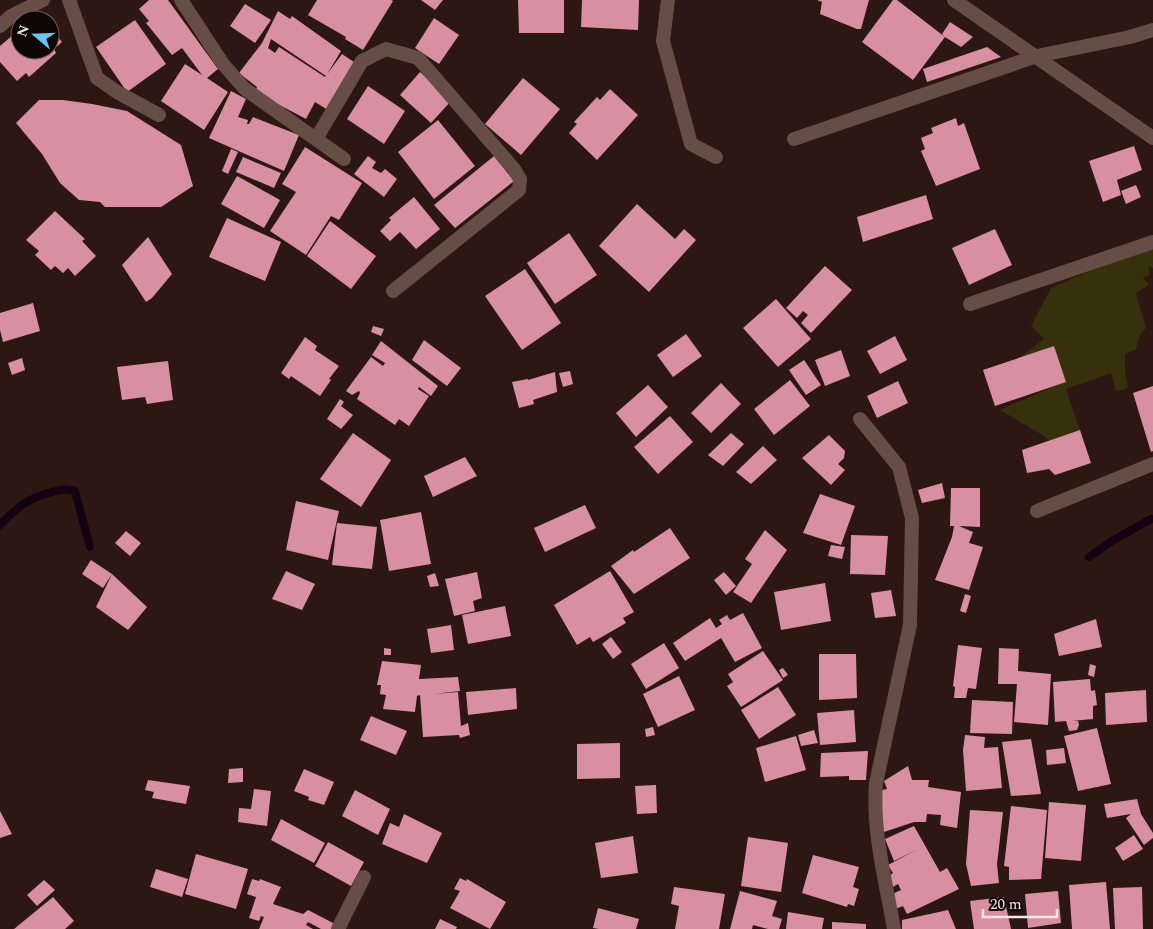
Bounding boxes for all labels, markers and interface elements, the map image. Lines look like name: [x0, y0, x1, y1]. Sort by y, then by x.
north arrow: [10, 10, 60, 60]
text: N: [11, 22, 35, 40]
scale bar: [983, 886, 1057, 918]
text: 20 m: [990, 893, 1022, 916]

